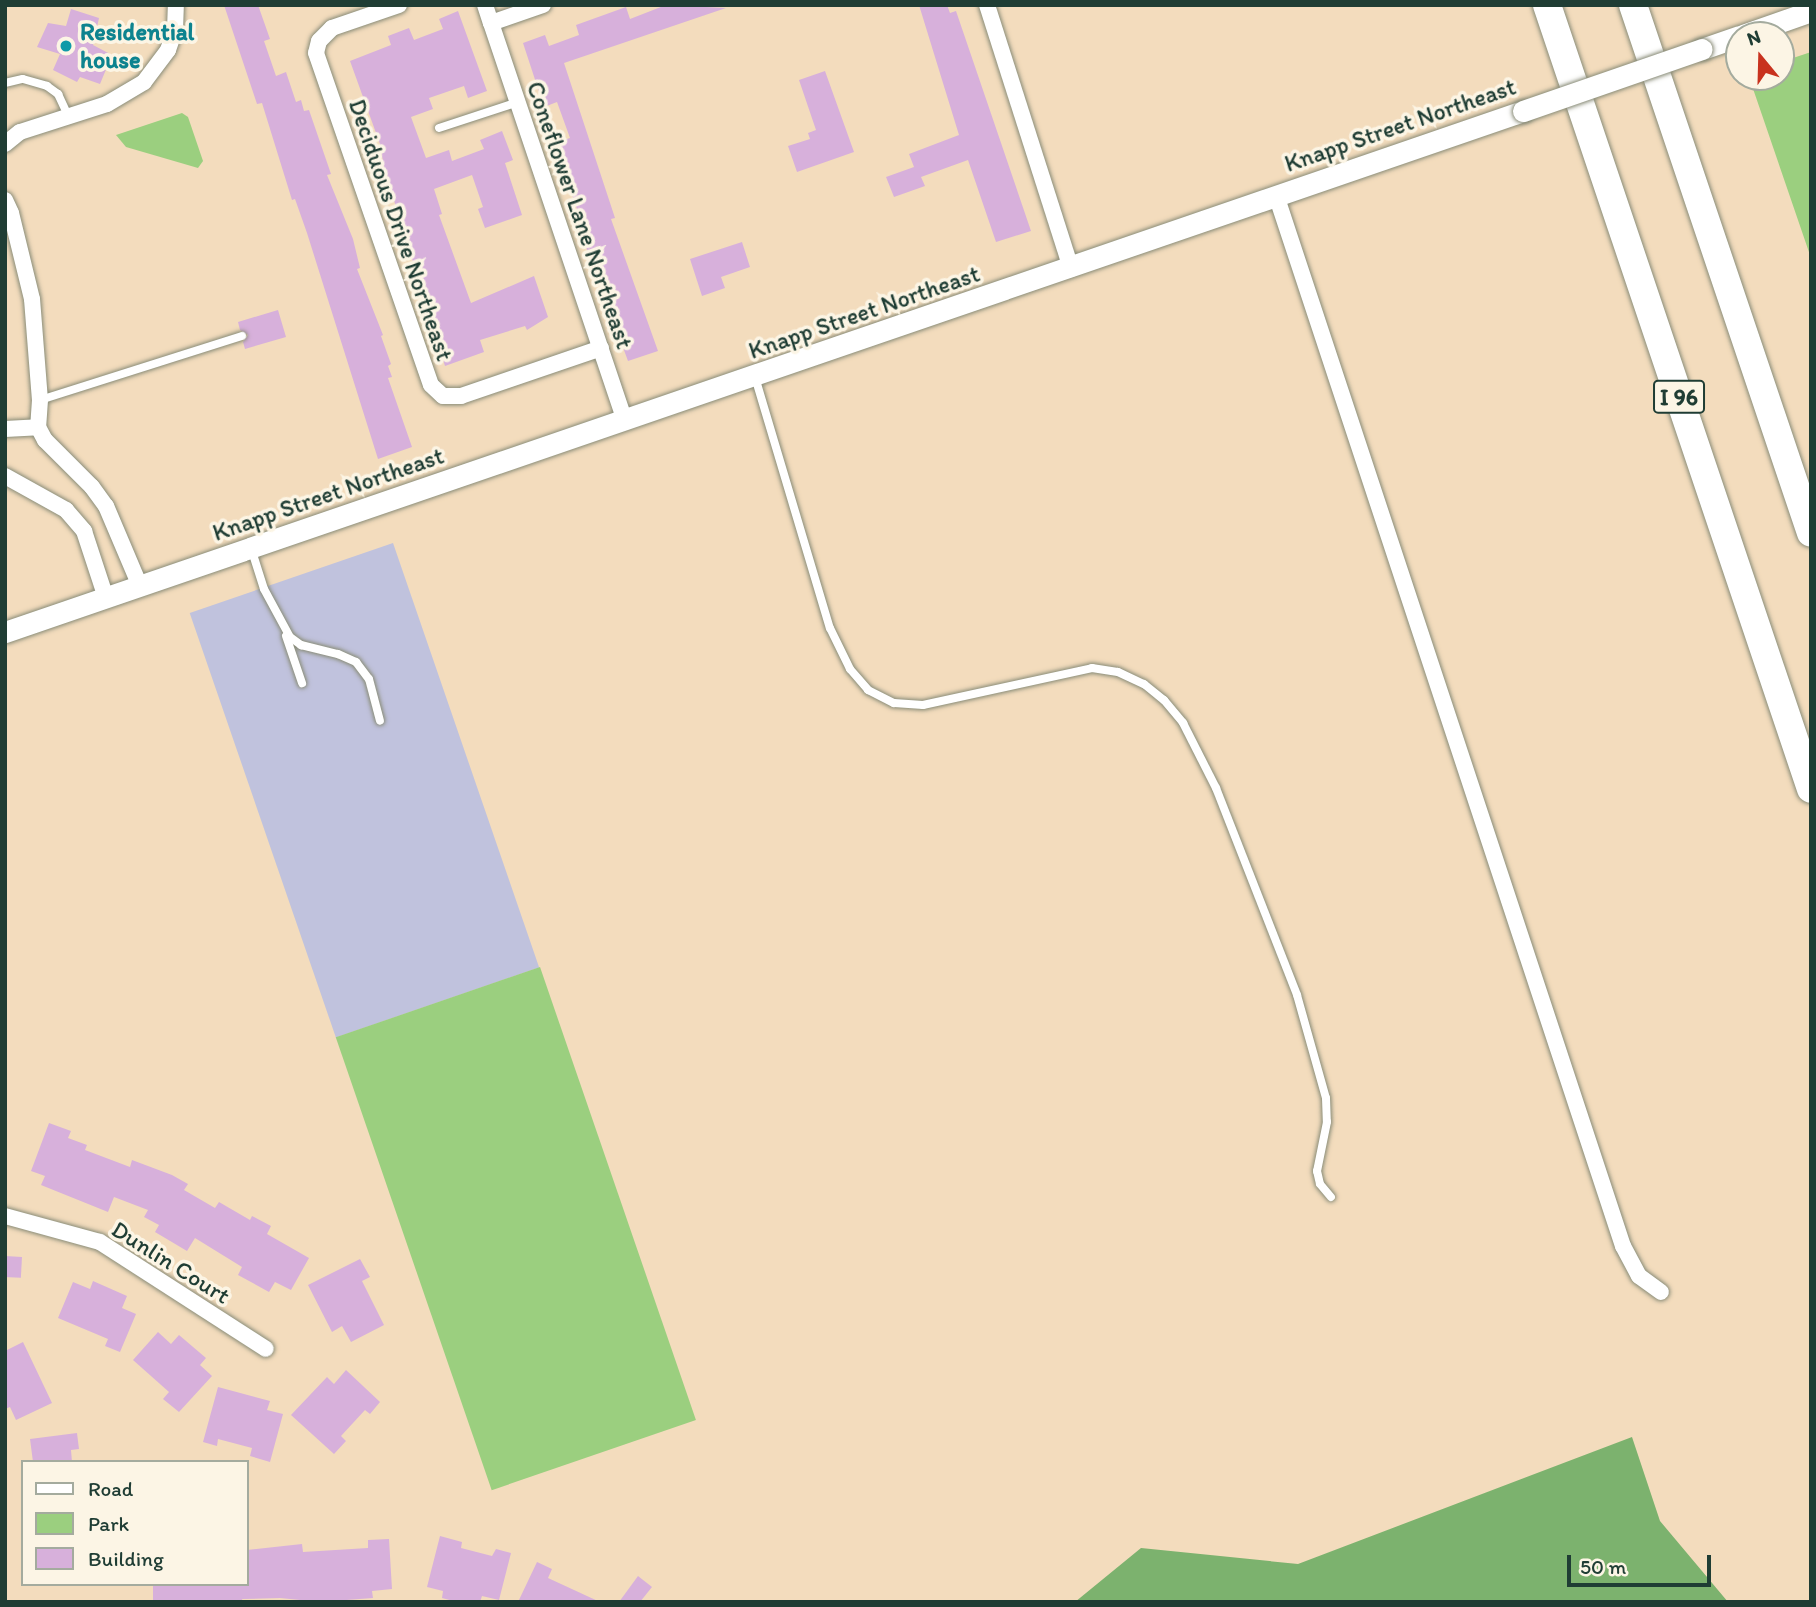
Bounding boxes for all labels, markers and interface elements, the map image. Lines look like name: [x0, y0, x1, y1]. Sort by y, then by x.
place label: Residential house: [80, 18, 194, 74]
north arrow: [1725, 21, 1795, 91]
text: N: [1744, 25, 1763, 51]
marker: Residential house: [58, 38, 74, 54]
street label: Knapp Street Northeast: [1280, 72, 1520, 178]
street label: Coneflower Lane Northeast: [521, 77, 639, 353]
street label: Deciduous Drive Northeast: [343, 95, 459, 365]
street label: Knapp Street Northeast: [744, 259, 984, 365]
road number: I 96: [1653, 378, 1705, 416]
street label: Knapp Street Northeast: [208, 441, 448, 547]
street label: Dunlin Court: [107, 1214, 235, 1310]
legend: [21, 1460, 248, 1586]
text: Road: [88, 1476, 133, 1501]
text: Park: [88, 1511, 129, 1536]
scale bar: [1571, 1540, 1714, 1584]
text: Building: [88, 1546, 164, 1571]
text: 50 m: [1580, 1554, 1626, 1579]

